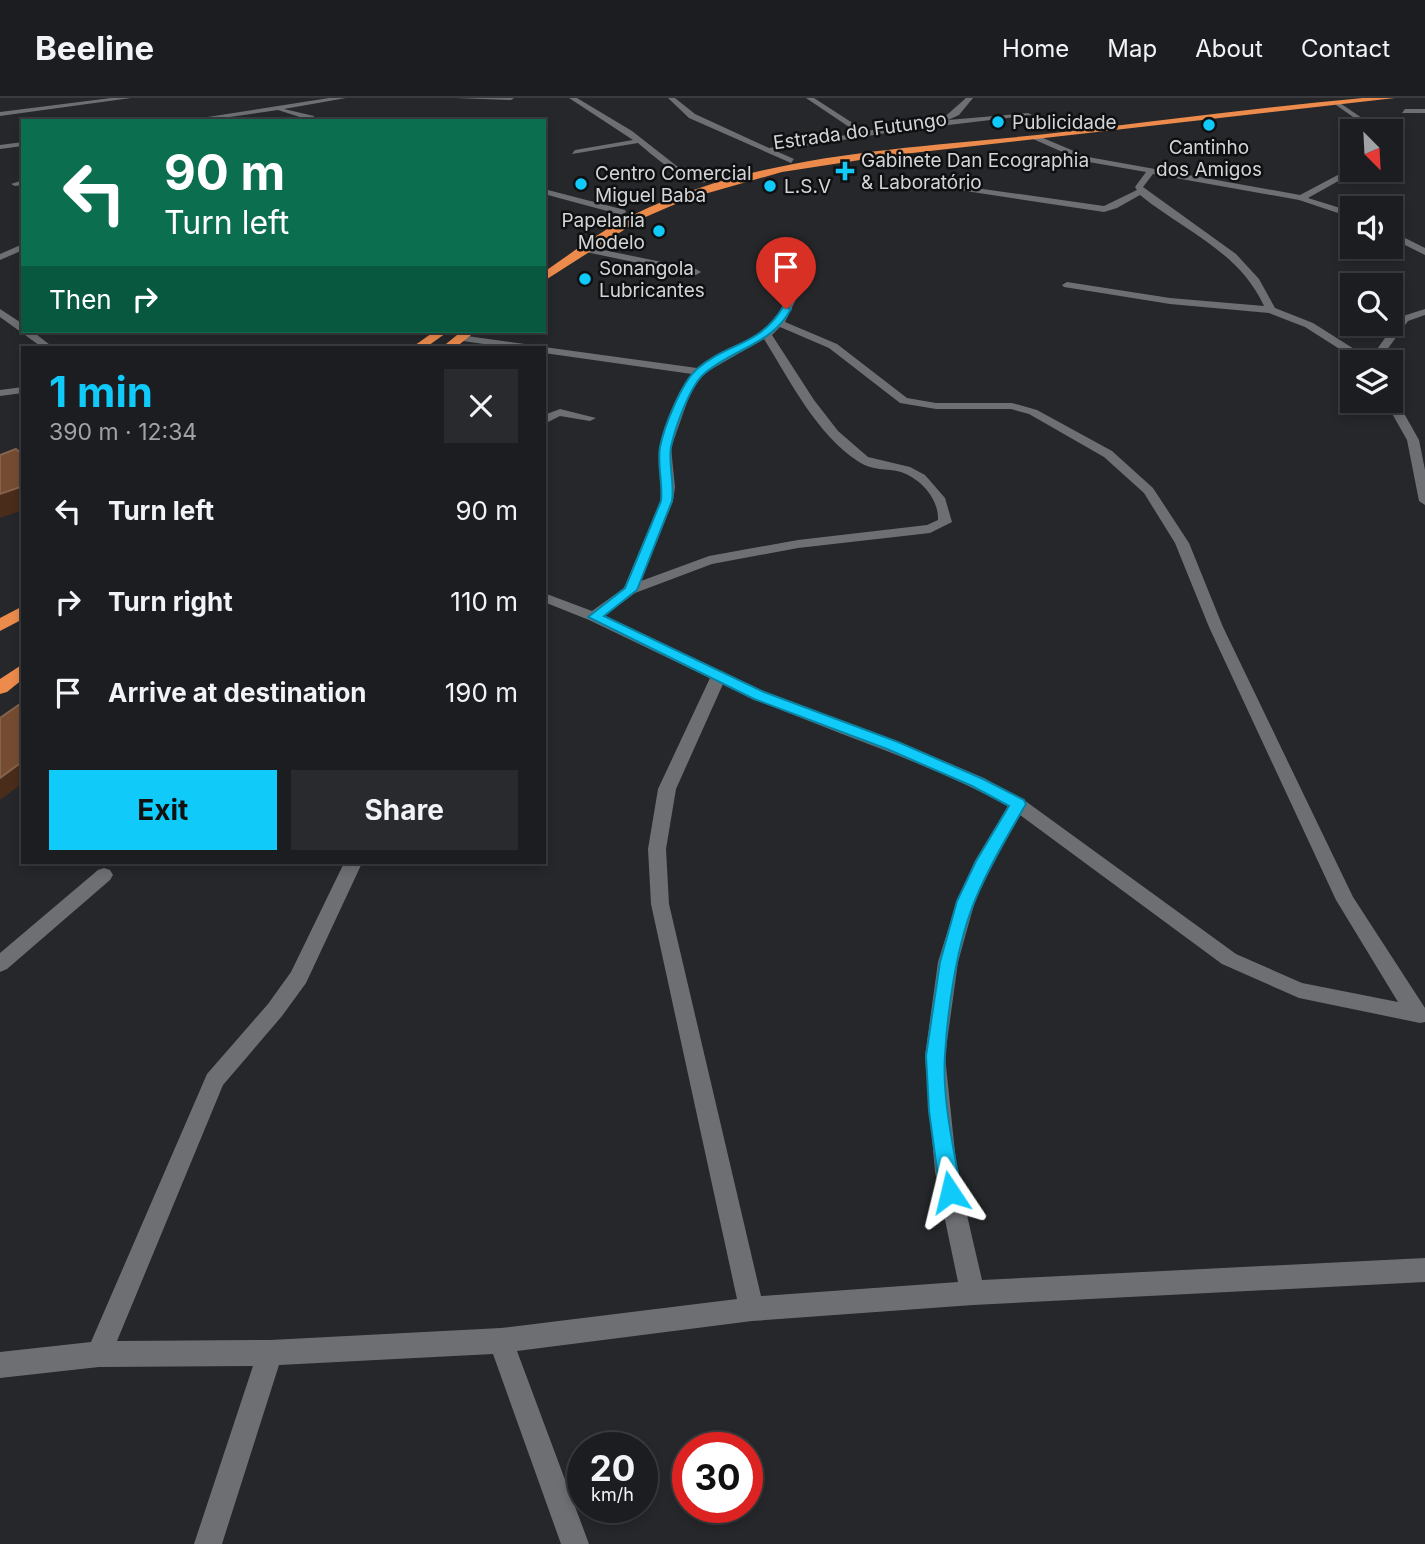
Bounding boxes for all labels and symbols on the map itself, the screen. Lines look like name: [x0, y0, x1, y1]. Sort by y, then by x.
street label: Estrada do Futungo: [772, 107, 948, 155]
place label: Publicidade: [1012, 111, 1117, 134]
marker: Publicidade: [990, 114, 1006, 130]
marker: Cantinho dos Amigos: [1201, 117, 1217, 133]
north arrow: [1340, 119, 1404, 182]
place label: Cantinho dos Amigos: [1156, 136, 1262, 181]
place label: Gabinete Dan Ecographia & Laboratório: [861, 149, 1089, 194]
marker: Gabinete Dan Ecographia & Laboratório: [835, 161, 855, 181]
place label: Centro Comercial Miguel Baba: [595, 162, 752, 207]
place label: L.S.V: [784, 175, 831, 198]
marker: Centro Comercial Miguel Baba: [573, 176, 589, 192]
marker: L.S.V: [762, 178, 778, 194]
place label: Papelaria Modelo: [561, 209, 645, 254]
marker: Papelaria Modelo: [651, 223, 667, 239]
pin: [756, 237, 816, 309]
place label: Sonangola Lubricantes: [599, 257, 705, 302]
marker: Sonangola Lubricantes: [577, 271, 593, 287]
position arrow: [913, 1155, 987, 1229]
speed limit sign: 30: [672, 1432, 763, 1523]

